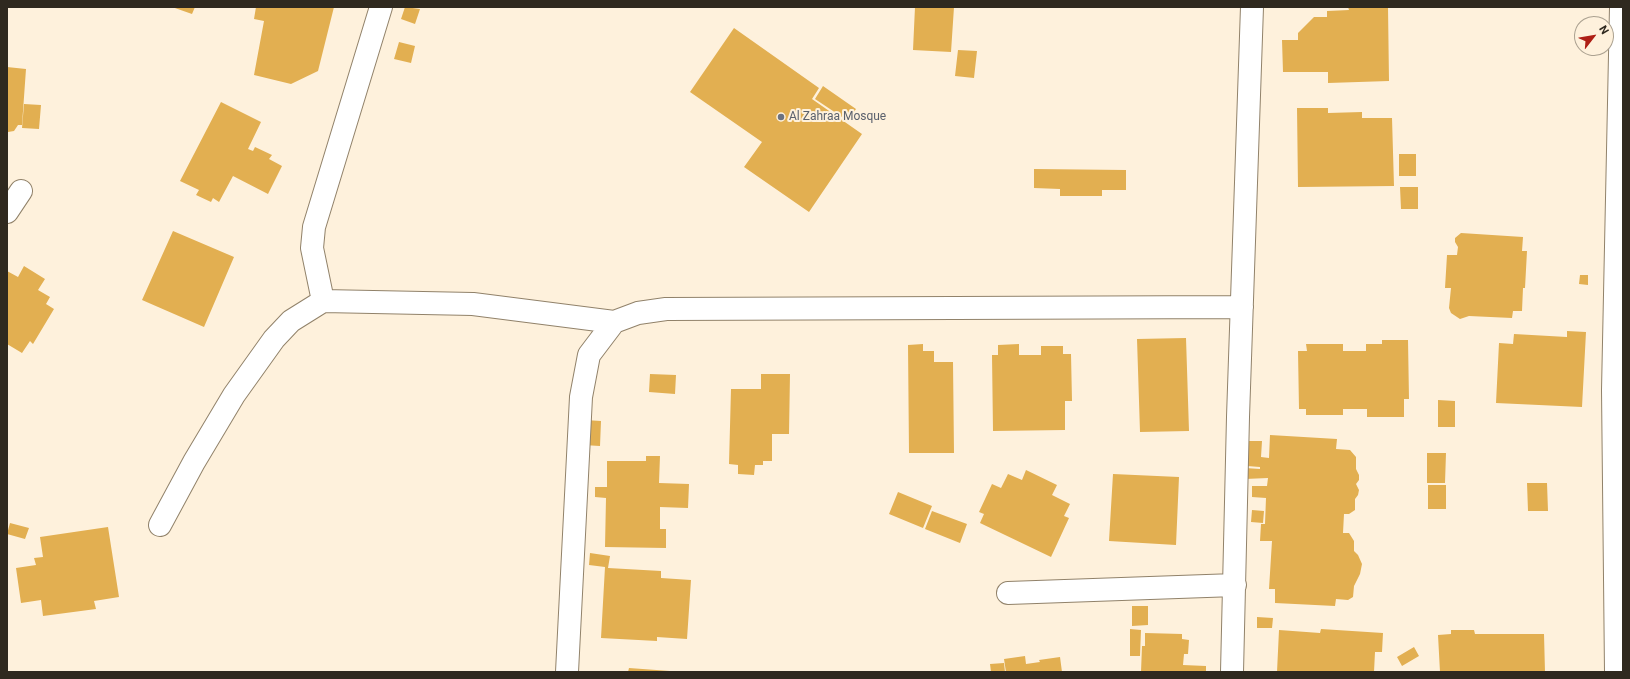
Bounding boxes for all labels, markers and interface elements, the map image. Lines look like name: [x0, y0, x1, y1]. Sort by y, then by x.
north arrow: [1574, 16, 1614, 56]
text: N: [1596, 23, 1611, 37]
place label: Al Zahraa Mosque: [789, 110, 886, 124]
marker: Al Zahraa Mosque: [776, 112, 786, 122]

